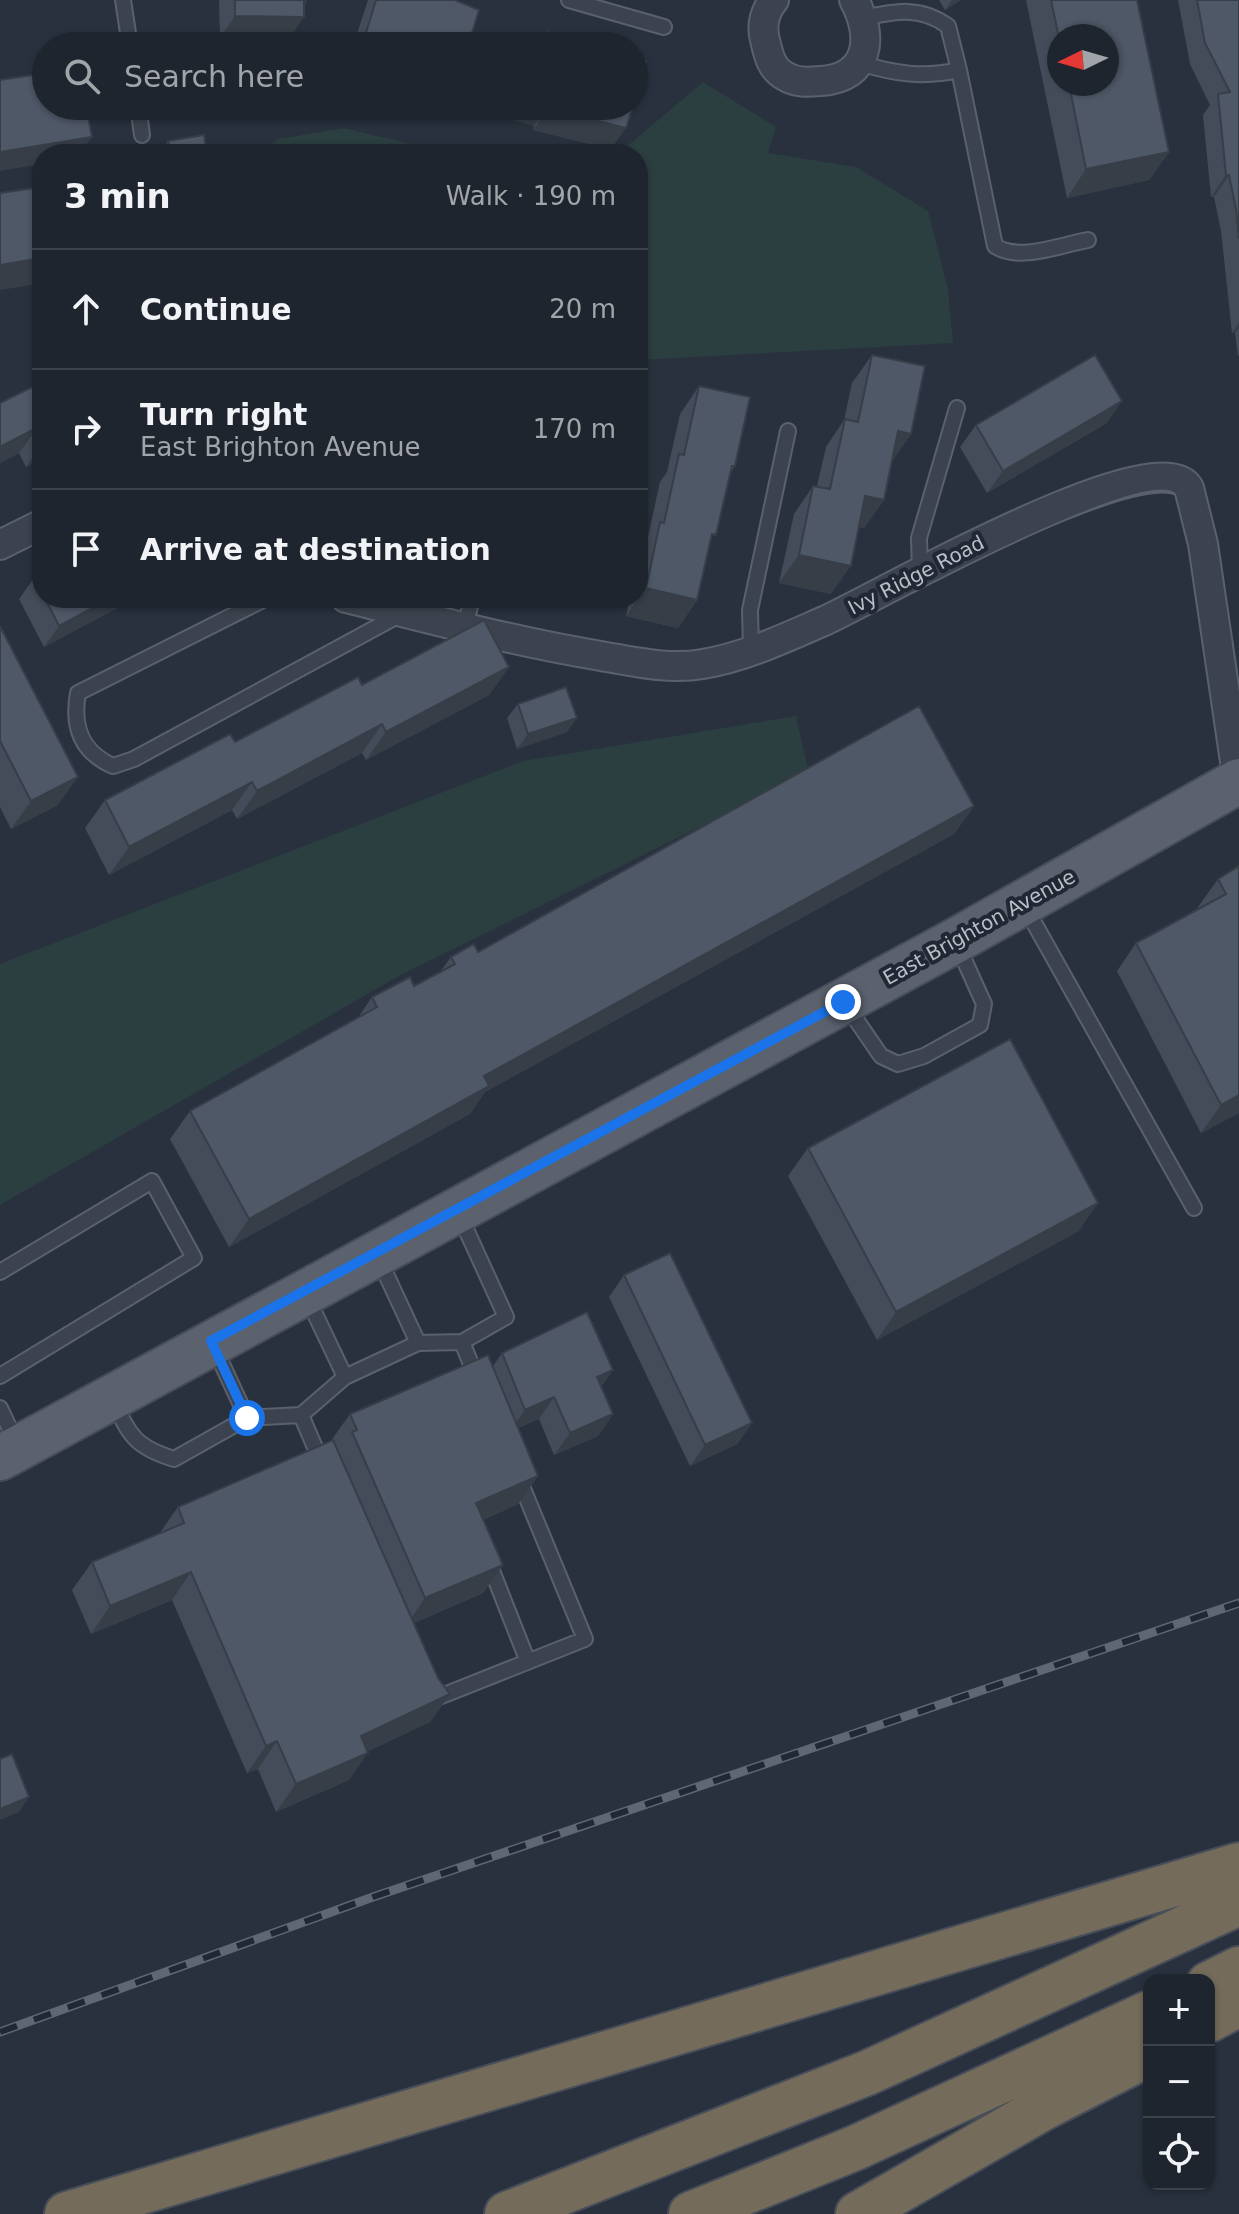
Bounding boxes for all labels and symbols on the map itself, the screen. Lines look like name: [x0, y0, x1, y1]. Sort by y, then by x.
north arrow: [1047, 24, 1119, 96]
street label: Ivy Ridge Road: [844, 530, 988, 620]
street label: East Brighton Avenue: [879, 864, 1079, 990]
route end: [825, 984, 861, 1020]
route start: [229, 1400, 265, 1436]

